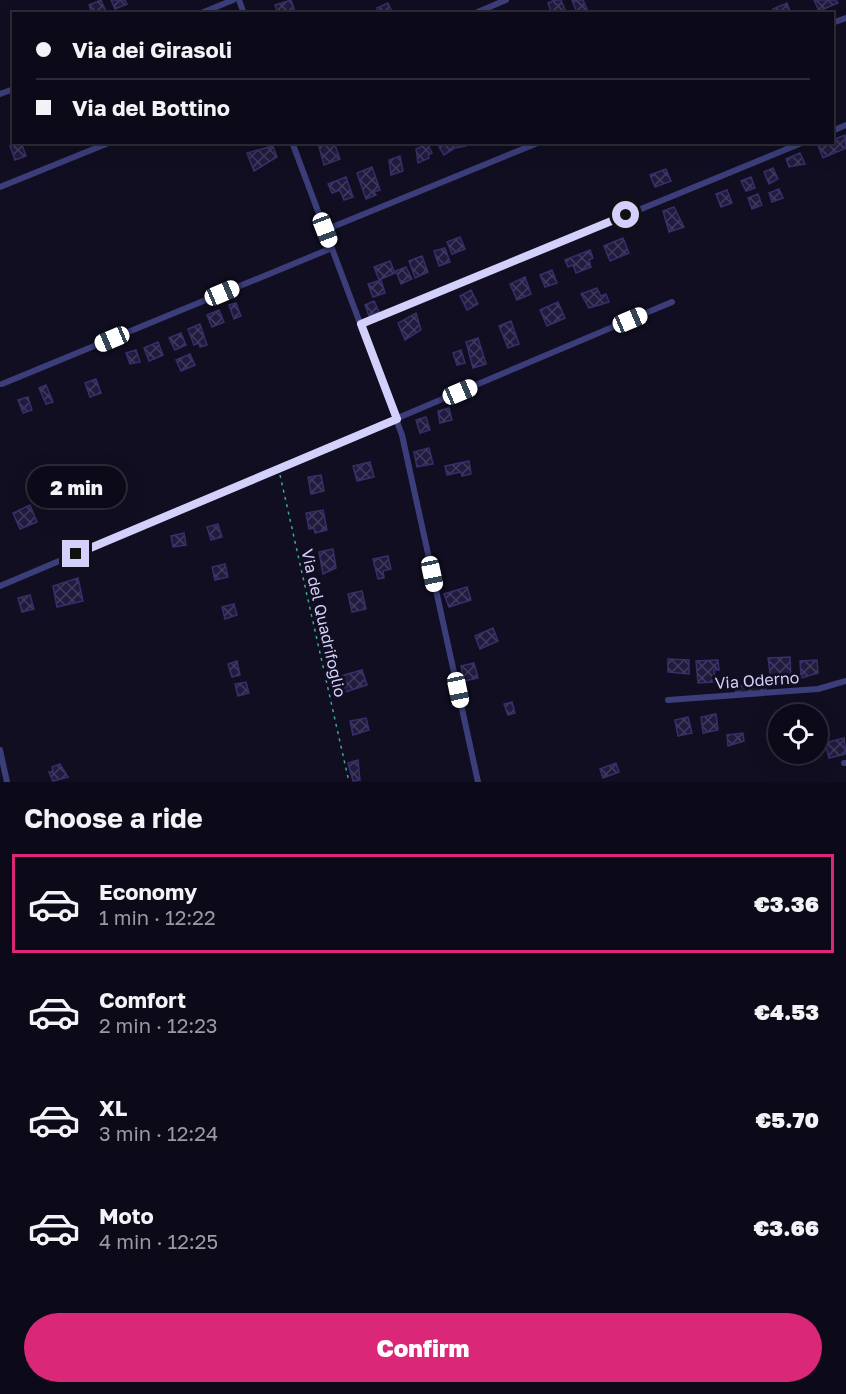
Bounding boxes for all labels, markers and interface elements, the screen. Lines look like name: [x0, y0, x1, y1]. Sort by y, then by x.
text: Via dei Girasoli: [72, 36, 232, 63]
text: Via del Bottino: [72, 94, 230, 121]
route start: [612, 201, 639, 228]
car: [310, 210, 340, 250]
car: [202, 278, 242, 308]
car: [610, 305, 650, 335]
car: [92, 324, 132, 354]
car: [440, 377, 480, 407]
callout: 2 min: [26, 467, 125, 509]
text: 2 min: [50, 475, 103, 499]
route end: [62, 540, 89, 567]
street label: Via del Quadrifoglio: [297, 547, 351, 699]
car: [419, 555, 445, 593]
street label: Via Oderno: [714, 667, 800, 693]
car: [445, 671, 471, 709]
map controls: [768, 704, 828, 764]
button: locate: [768, 704, 828, 764]
text: Choose a ride: [24, 802, 203, 834]
icon: car: [27, 877, 81, 931]
text: Economy: [99, 878, 197, 905]
text: €3.36: [754, 890, 819, 917]
text: 1 min · 12:22: [99, 905, 216, 929]
icon: car: [27, 985, 81, 1039]
text: Comfort: [99, 986, 186, 1013]
text: €4.53: [754, 998, 819, 1025]
text: 2 min · 12:23: [99, 1013, 218, 1037]
icon: car: [27, 1093, 81, 1147]
text: XL: [99, 1094, 127, 1121]
text: €5.70: [755, 1106, 819, 1133]
text: 3 min · 12:24: [99, 1121, 218, 1145]
icon: car: [27, 1201, 81, 1255]
text: Moto: [99, 1202, 154, 1229]
text: €3.66: [753, 1214, 819, 1241]
text: 4 min · 12:25: [99, 1229, 218, 1253]
button: Confirm: [24, 1313, 822, 1382]

